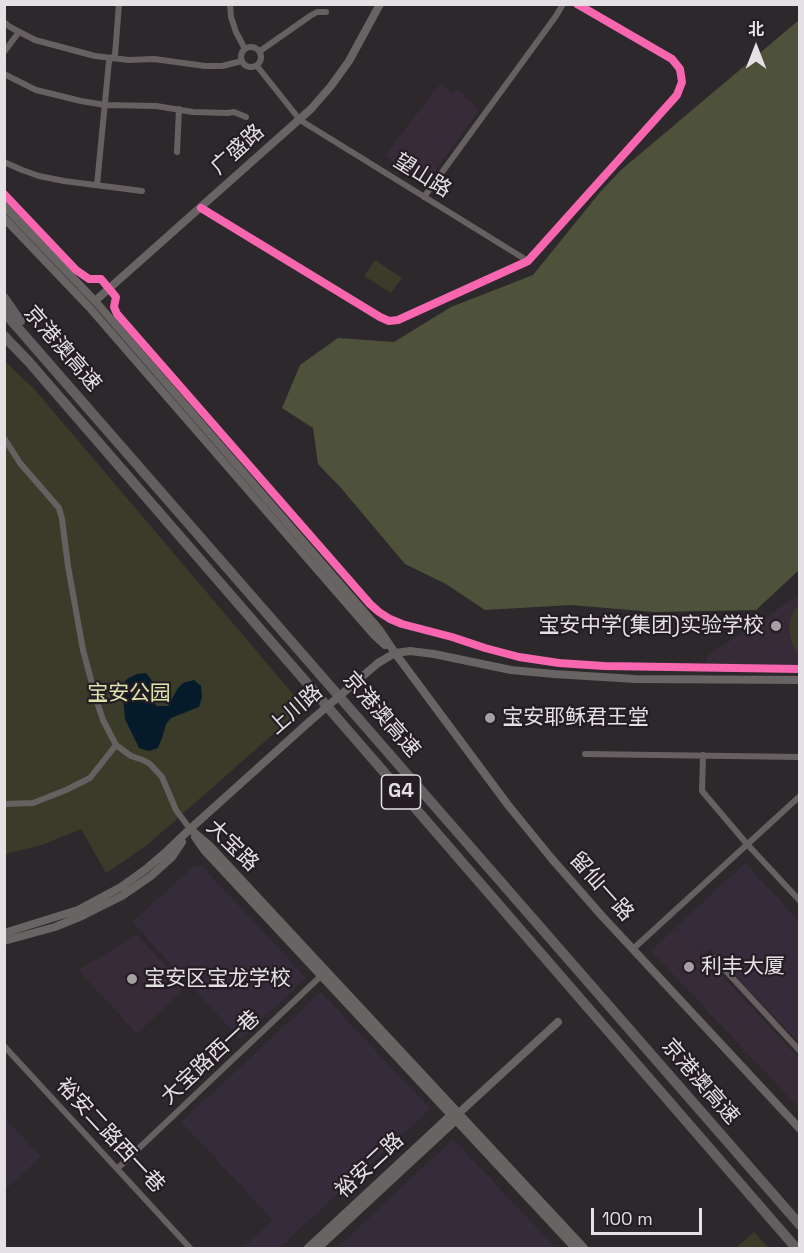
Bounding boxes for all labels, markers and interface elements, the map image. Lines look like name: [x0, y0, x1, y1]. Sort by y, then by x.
north arrow: [726, 18, 786, 78]
text: 北: [748, 19, 764, 40]
street label: 广盛路: [206, 120, 270, 180]
street label: 望山路: [389, 149, 455, 203]
street label: 京港澳高速: [18, 301, 106, 397]
place label: 宝安中学(集团)实验学校: [538, 613, 764, 639]
marker: 宝安中学(集团)实验学校: [769, 619, 783, 633]
street label: 京港澳高速: [337, 667, 425, 763]
street label: 上川路: [264, 680, 328, 740]
park label: 宝安公园: [87, 681, 171, 707]
place label: 宝安耶稣君王堂: [502, 705, 649, 731]
marker: 宝安耶稣君王堂: [483, 711, 497, 725]
road number: G4: [382, 775, 420, 809]
street label: 大宝路: [201, 815, 263, 877]
street label: 留仙一路: [564, 847, 638, 927]
place label: 利丰大厦: [701, 954, 785, 980]
marker: 利丰大厦: [682, 960, 696, 974]
place label: 宝安区宝龙学校: [144, 966, 291, 992]
marker: 宝安区宝龙学校: [125, 972, 139, 986]
street label: 大宝路西一巷: [156, 1006, 266, 1110]
street label: 京港澳高速: [656, 1034, 744, 1130]
street label: 裕安二路西一巷: [51, 1074, 169, 1198]
street label: 裕安二路: [331, 1128, 409, 1204]
scale bar: [594, 1196, 705, 1234]
text: 100 m: [602, 1207, 653, 1230]

